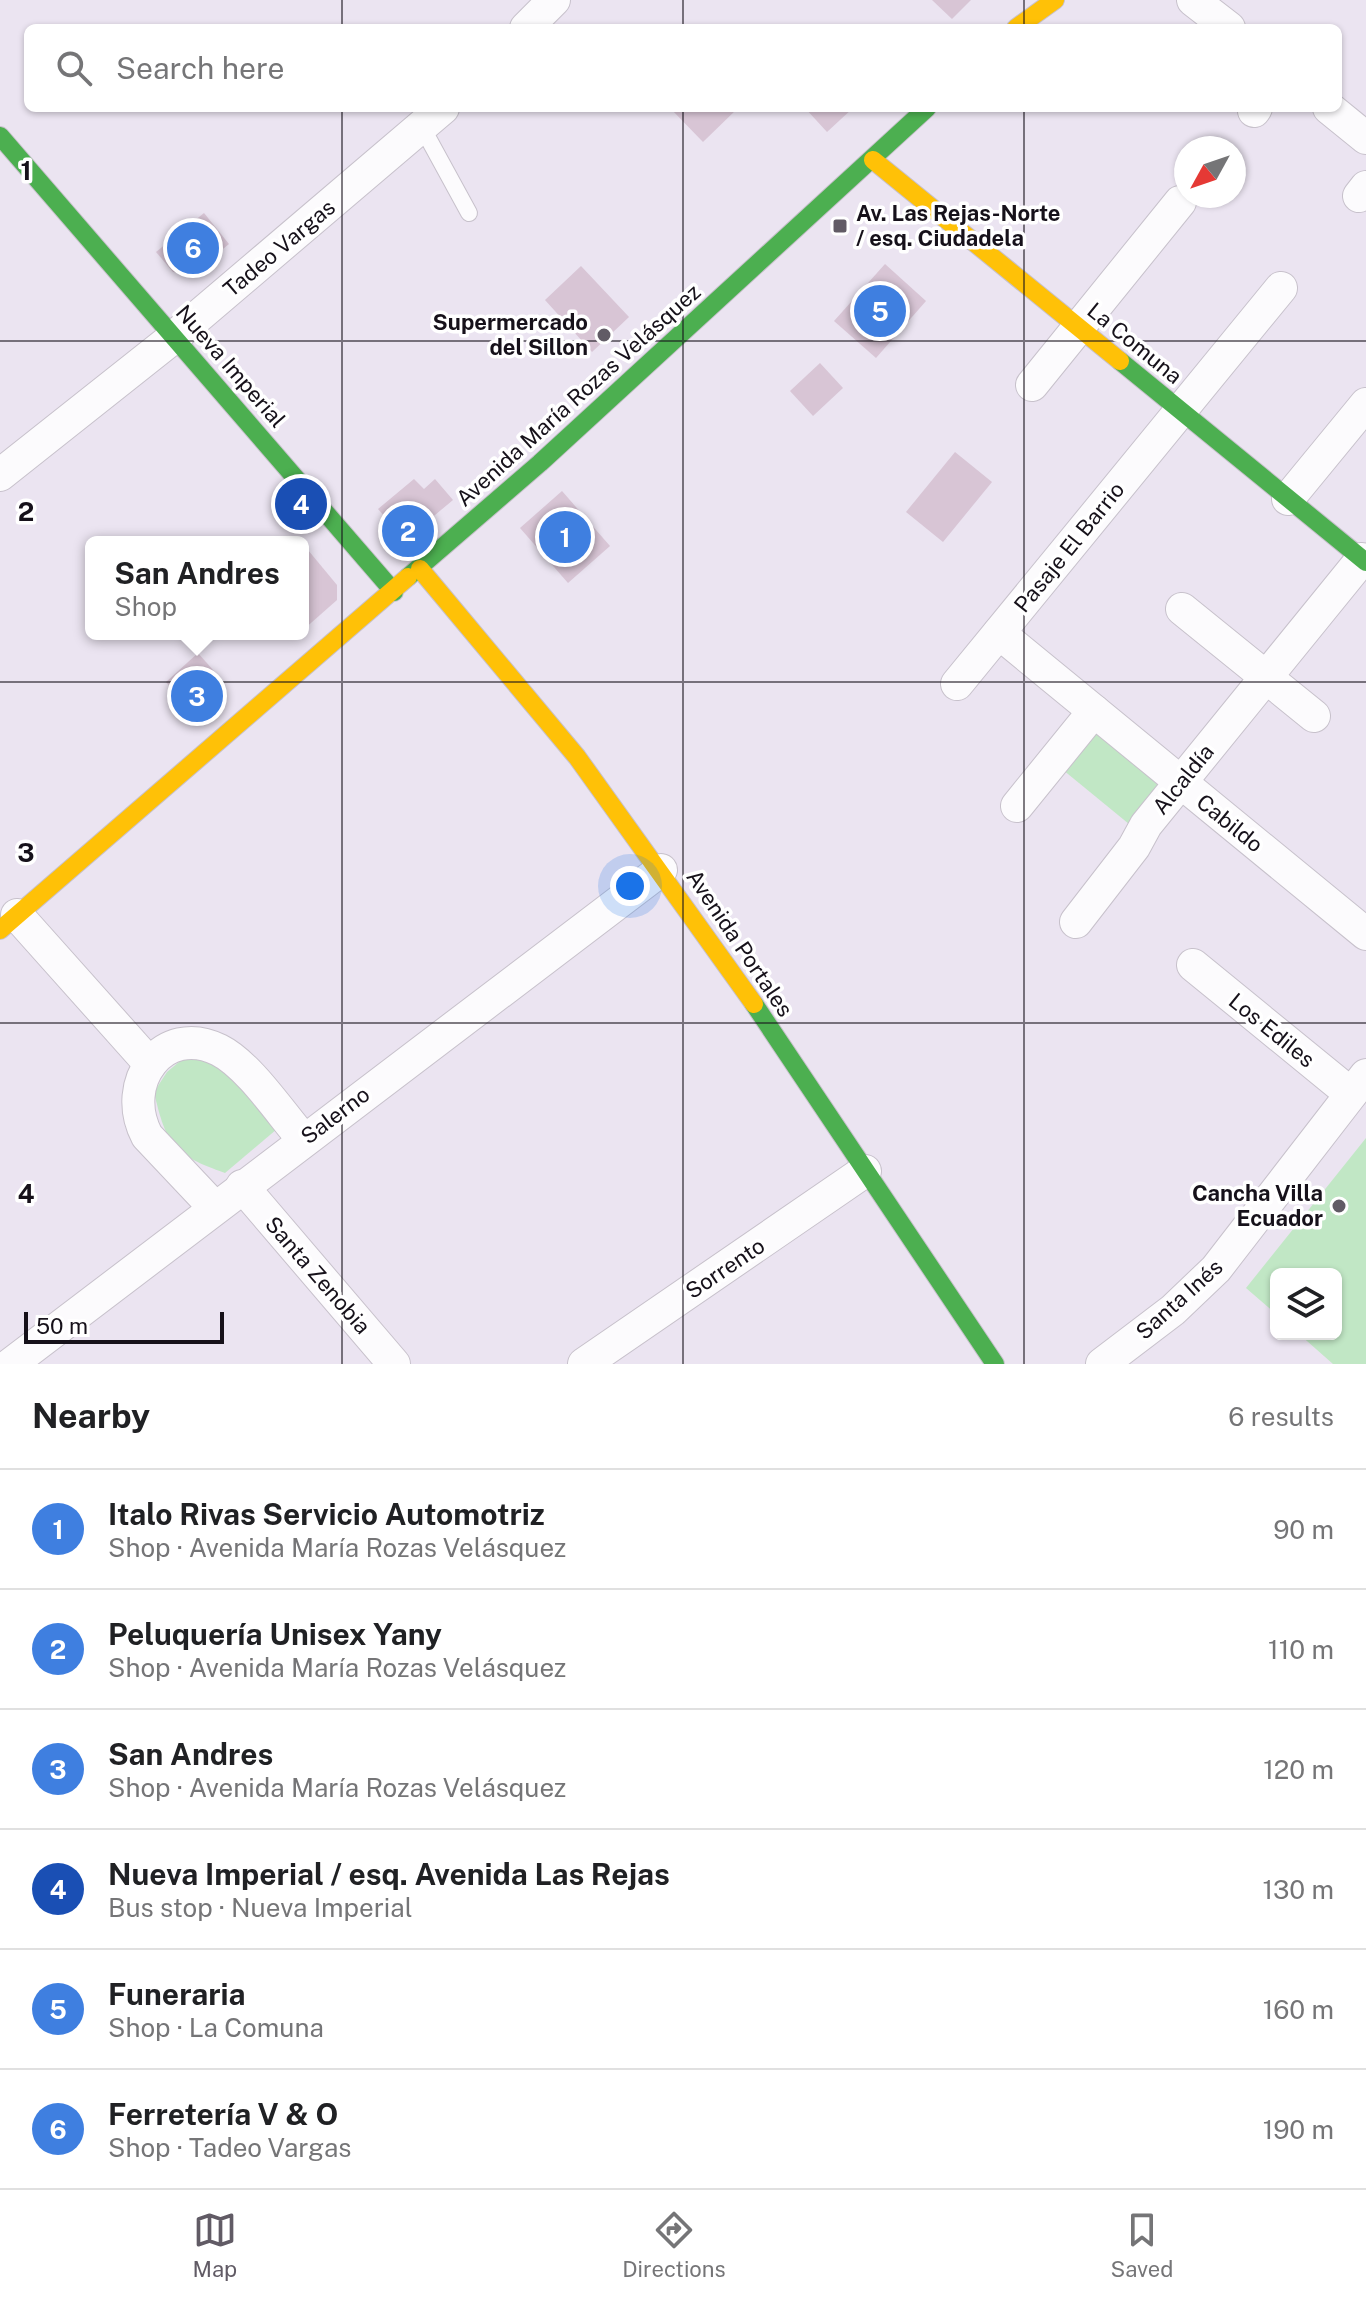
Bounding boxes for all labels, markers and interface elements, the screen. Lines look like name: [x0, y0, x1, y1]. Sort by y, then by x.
search box: [24, 24, 1342, 112]
icon: search: [52, 46, 96, 90]
text: Search here: [116, 50, 284, 86]
north arrow: [1174, 136, 1246, 208]
text: 1: [20, 155, 32, 186]
street label: Tadeo Vargas: [218, 194, 340, 302]
place label: Av. Las Rejas-Norte / esq. Ciudadela: [856, 200, 1061, 251]
marker: Av. Las Rejas-Norte / esq. Ciudadela: [831, 217, 849, 235]
pin: 6: [167, 218, 219, 278]
street label: Avenida María Rozas Velásquez: [451, 278, 705, 512]
pin: 5: [854, 281, 906, 341]
street label: La Comuna: [1082, 297, 1188, 389]
street label: Nueva Imperial: [171, 299, 291, 433]
place label: Supermercado del Sillon: [433, 309, 588, 360]
marker: Supermercado del Sillon: [595, 326, 613, 344]
pin: 4: [275, 474, 327, 534]
street label: Pasaje El Barrio: [1009, 477, 1129, 617]
text: 2: [18, 496, 34, 527]
pin: 2: [382, 501, 434, 561]
pin: 1: [539, 507, 591, 567]
popup: [85, 536, 309, 640]
text: San Andres: [114, 555, 280, 591]
text: Shop: [114, 591, 177, 622]
pin: 3: [171, 666, 223, 726]
street label: Alcaldía: [1147, 739, 1219, 819]
street label: Cabildo: [1192, 788, 1268, 858]
text: 3: [17, 837, 35, 868]
street label: Avenida Portales: [681, 865, 799, 1021]
your location: [610, 866, 650, 906]
street label: Los Ediles: [1224, 987, 1320, 1073]
street label: Salerno: [296, 1081, 374, 1149]
text: 4: [17, 1178, 35, 1209]
place label: Cancha Villa Ecuador: [1192, 1180, 1323, 1231]
marker: Cancha Villa Ecuador: [1330, 1197, 1348, 1215]
street label: Santa Zenobia: [260, 1211, 376, 1339]
street label: Sorrento: [681, 1232, 769, 1304]
street label: Santa Inés: [1130, 1253, 1228, 1345]
map controls: [1270, 1268, 1342, 1340]
button: layers: [1270, 1268, 1342, 1340]
scale bar: [24, 1308, 224, 1344]
text: 50 m: [36, 1313, 88, 1339]
text: Nearby: [32, 1396, 150, 1436]
text: 6 results: [1228, 1401, 1334, 1432]
text: Italo Rivas Servicio Automotriz: [108, 1496, 545, 1532]
text: 1: [52, 1514, 64, 1545]
text: 90 m: [1273, 1514, 1334, 1545]
text: Shop · Avenida María Rozas Velásquez: [108, 1532, 566, 1563]
text: Peluquería Unisex Yany: [108, 1616, 442, 1652]
text: 2: [50, 1634, 66, 1665]
text: 110 m: [1268, 1634, 1334, 1665]
text: Shop · Avenida María Rozas Velásquez: [108, 1652, 566, 1683]
text: San Andres: [108, 1736, 273, 1772]
text: 3: [49, 1754, 67, 1785]
text: 120 m: [1263, 1754, 1334, 1785]
text: Shop · Avenida María Rozas Velásquez: [108, 1772, 566, 1803]
text: Nueva Imperial / esq. Avenida Las Rejas: [108, 1856, 670, 1892]
text: 4: [49, 1874, 67, 1905]
text: 130 m: [1262, 1874, 1334, 1905]
text: Bus stop · Nueva Imperial: [108, 1892, 413, 1923]
text: Funeraria: [108, 1976, 246, 2012]
text: 5: [49, 1994, 67, 2025]
text: 160 m: [1263, 1994, 1334, 2025]
text: Shop · La Comuna: [108, 2012, 324, 2043]
text: Ferretería V & O: [108, 2096, 338, 2132]
text: 6: [49, 2114, 67, 2145]
text: 190 m: [1263, 2114, 1334, 2145]
text: Shop · Tadeo Vargas: [108, 2132, 351, 2163]
tab: Map: [193, 2208, 237, 2282]
tab: Directions: [622, 2208, 726, 2282]
tab: Saved: [1111, 2208, 1173, 2282]

